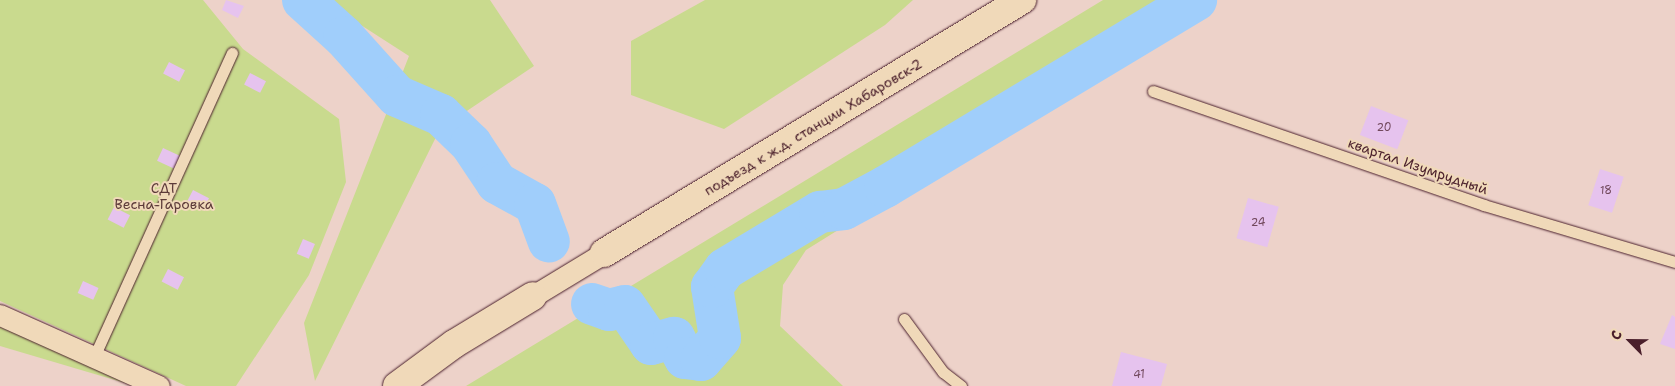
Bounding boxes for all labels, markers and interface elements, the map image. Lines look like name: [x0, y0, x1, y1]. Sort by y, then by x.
street label: подъезд к ж.д. станции Хабаровск-2: [701, 55, 925, 199]
house number: 20: [1376, 121, 1392, 135]
street label: квартал Изумрудный: [1346, 134, 1490, 198]
park label: СДТ Весна-Гаровка: [115, 180, 213, 212]
house number: 18: [1600, 184, 1612, 198]
house number: 24: [1251, 216, 1265, 230]
north arrow: [1605, 316, 1655, 366]
text: С: [1606, 328, 1626, 343]
house number: 41: [1133, 368, 1145, 382]

